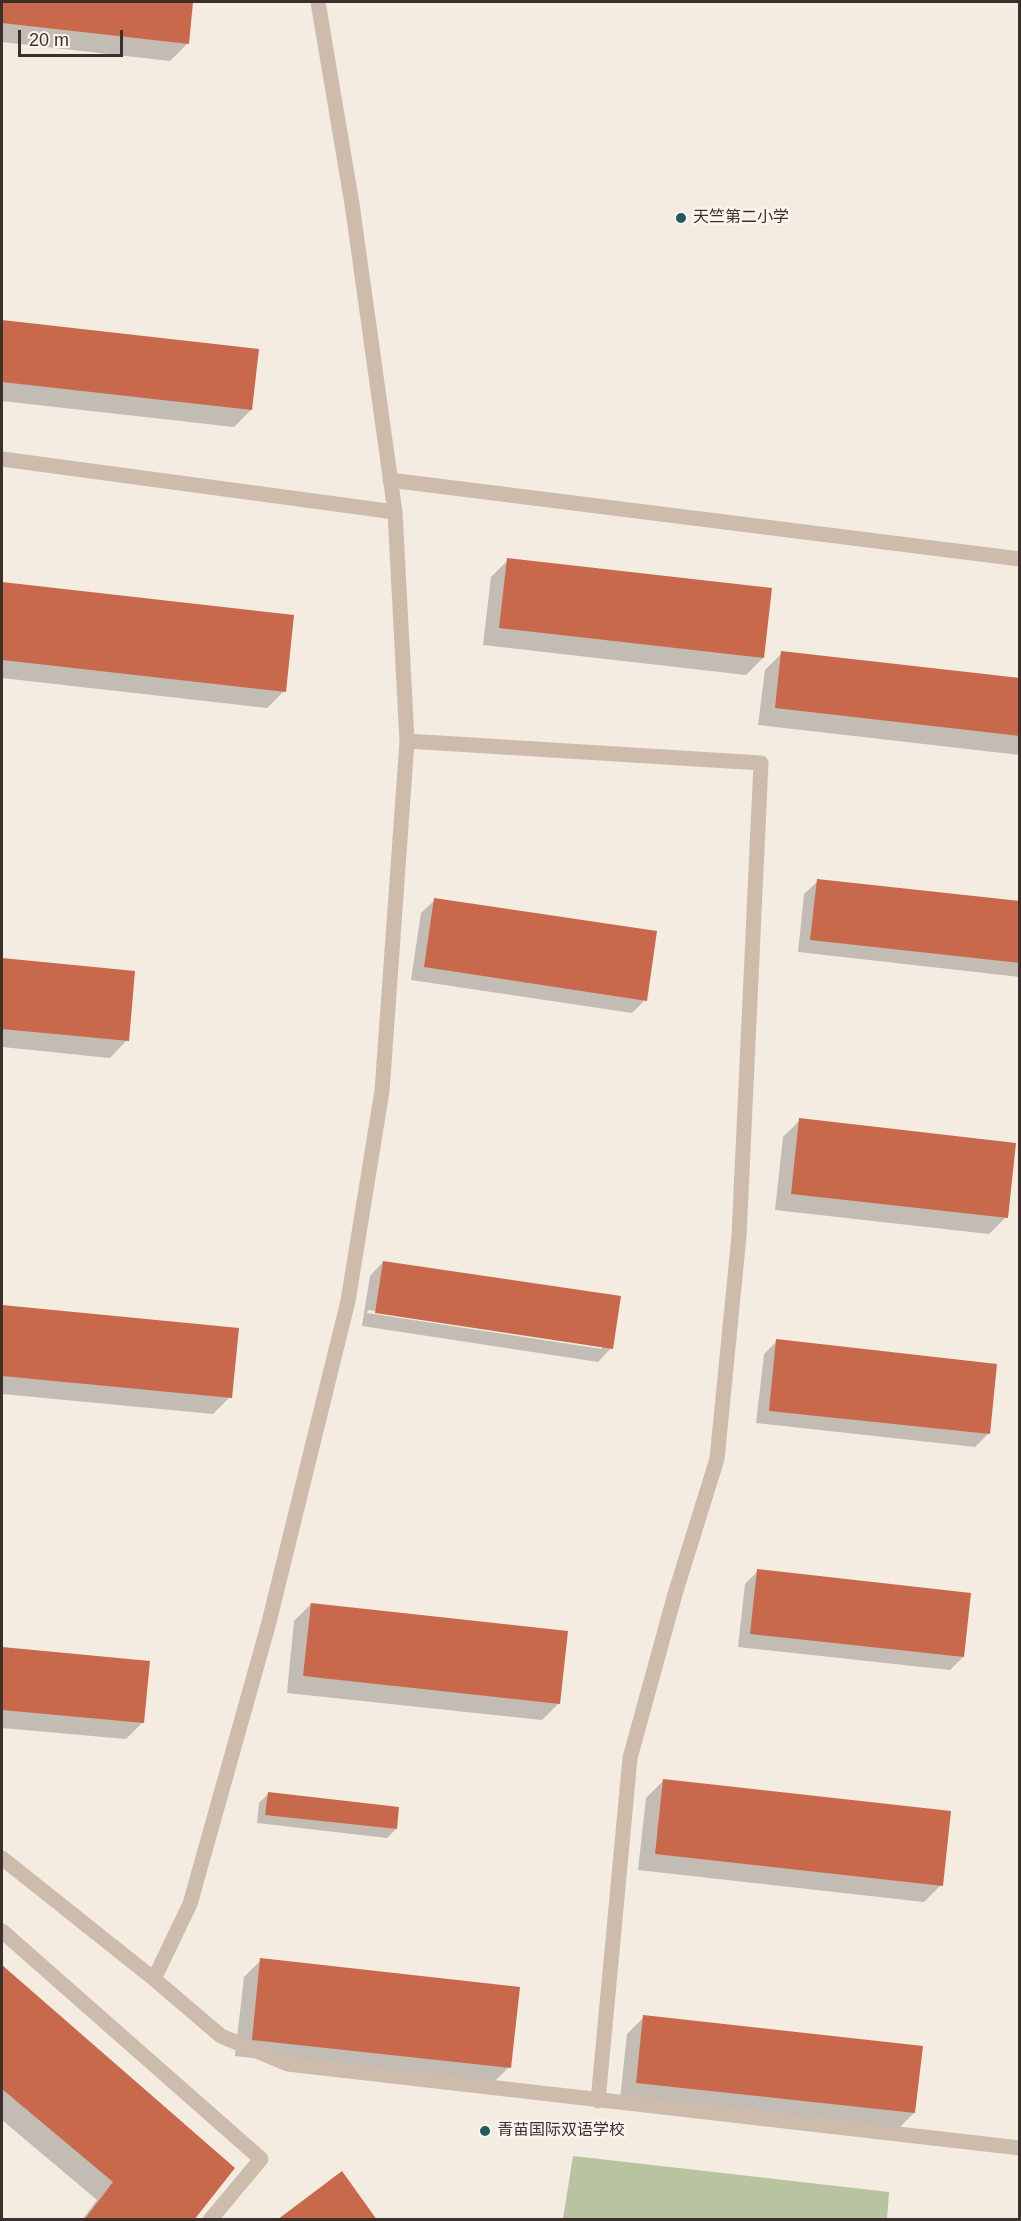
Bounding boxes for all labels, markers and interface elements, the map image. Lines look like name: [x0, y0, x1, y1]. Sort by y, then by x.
scale bar: [21, 18, 126, 56]
text: 20 m: [29, 30, 69, 50]
place label: 天竺第二小学: [693, 208, 789, 228]
marker: 天竺第二小学: [674, 211, 688, 225]
place label: 青苗国际双语学校: [497, 2121, 625, 2141]
marker: 青苗国际双语学校: [478, 2124, 492, 2138]

